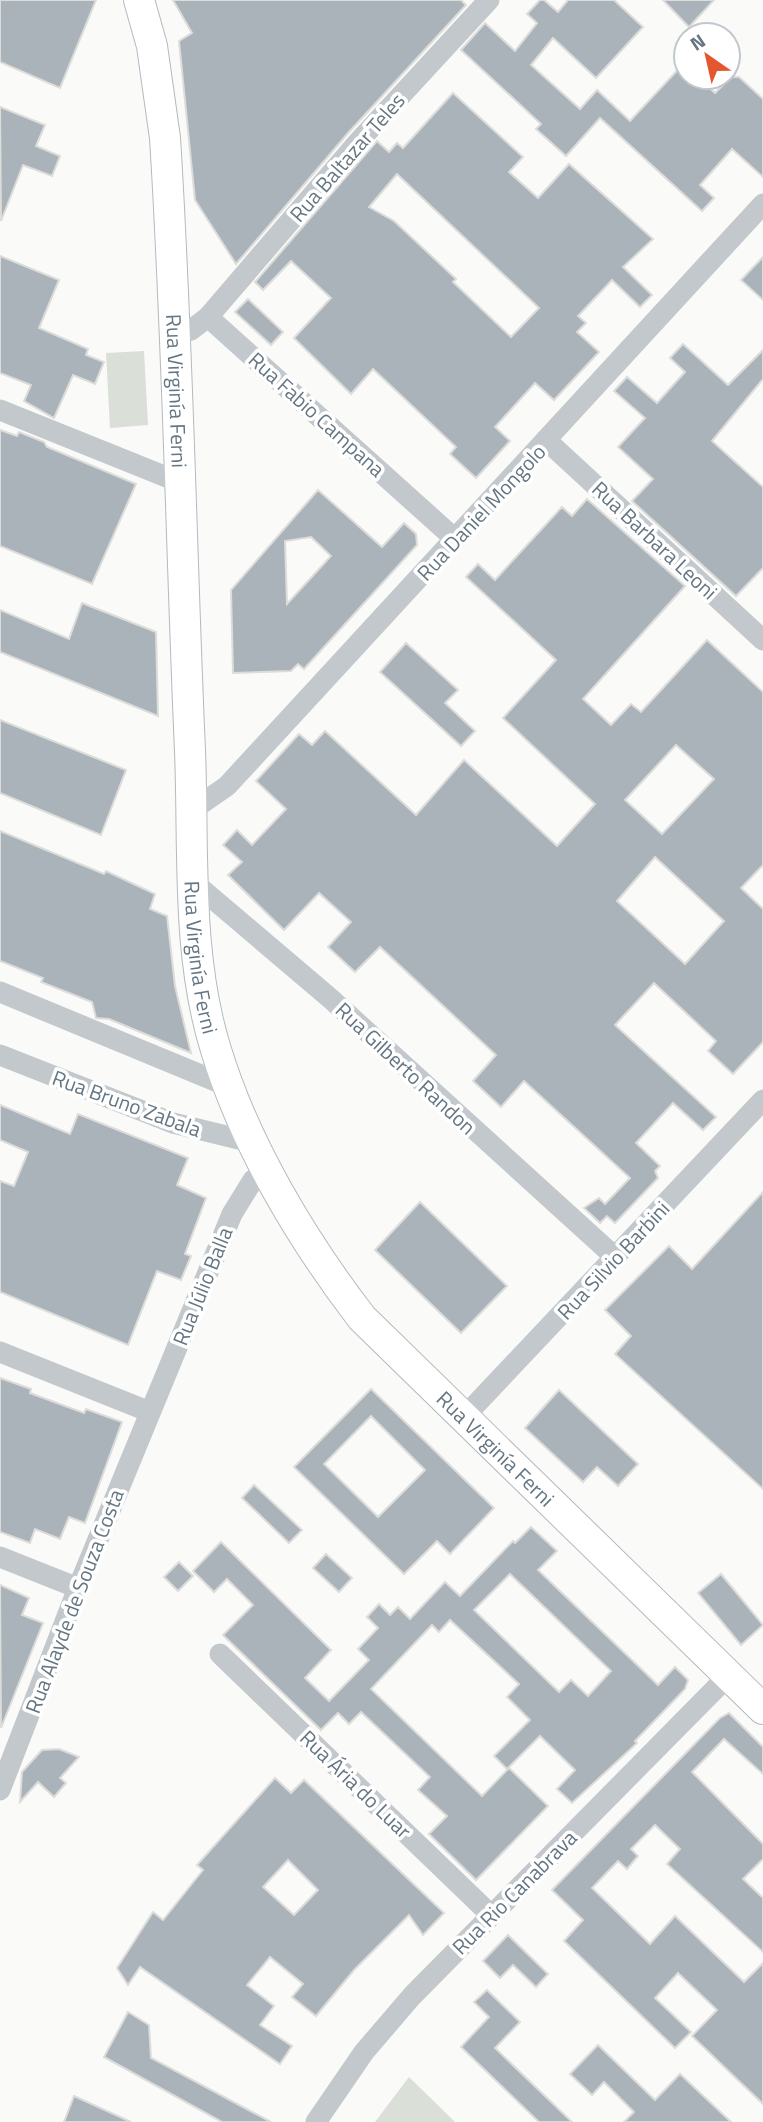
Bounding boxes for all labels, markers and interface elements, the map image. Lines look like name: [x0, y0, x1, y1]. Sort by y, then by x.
north arrow: [672, 21, 742, 91]
text: N: [684, 26, 711, 57]
street label: Rua Baltazar Teles: [282, 85, 412, 229]
street label: Rua Virginía Ferni: [158, 313, 196, 469]
street label: Rua Fabio Campana: [242, 344, 393, 485]
street label: Rua Daniel Mongolo: [409, 436, 553, 588]
street label: Rua Barbara Leoni: [585, 473, 725, 607]
street label: Rua Virginía Ferni: [176, 880, 227, 1037]
street label: Rua Gilberto Randon: [329, 994, 483, 1142]
street label: Rua Bruno Zabala: [48, 1061, 206, 1145]
street label: Rua Silvio Barbini: [549, 1193, 677, 1327]
street label: Rua Júlio Balla: [164, 1222, 240, 1350]
street label: Rua Virginía Ferni: [429, 1383, 562, 1514]
street label: Rua Alayde de Souza Costa: [16, 1484, 132, 1718]
street label: Rua Ária do Luar: [293, 1722, 419, 1846]
street label: Rua Rio Canabrava: [444, 1822, 584, 1962]

